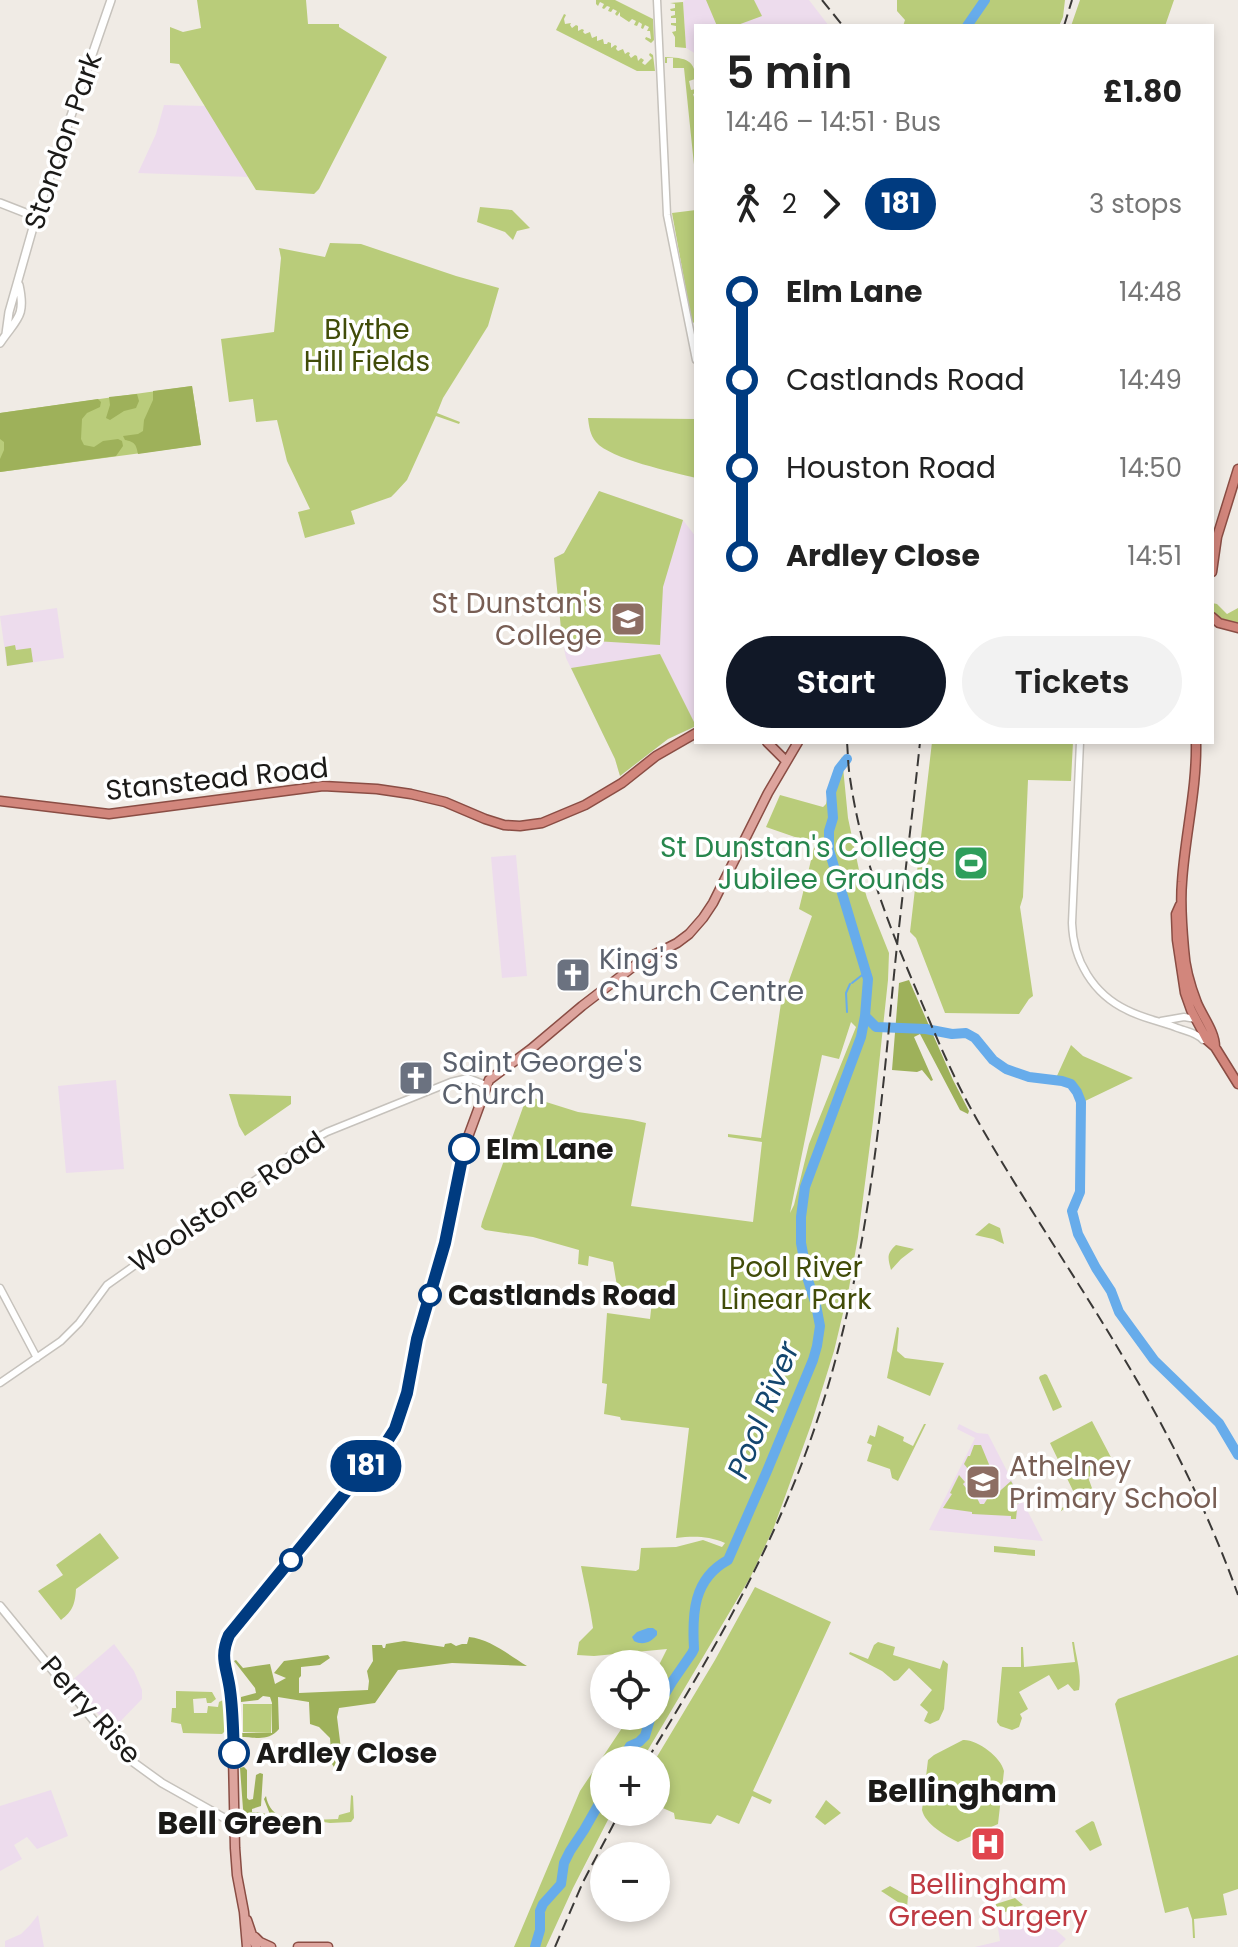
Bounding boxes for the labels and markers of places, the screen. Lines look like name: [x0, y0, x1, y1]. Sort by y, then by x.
place label: St Dunstan's College: [432, 584, 602, 655]
school or university icon: St Dunstan's College: [609, 600, 647, 638]
place label: St Dunstan's College Jubilee Grounds: [660, 828, 945, 899]
sports icon: St Dunstan's College Jubilee Grounds: [952, 844, 990, 882]
place label: King's Church Centre: [599, 940, 804, 1011]
church icon: King's Church Centre: [554, 956, 592, 994]
place label: Saint George's Church: [442, 1043, 643, 1114]
church icon: Saint George's Church: [397, 1059, 435, 1097]
place label: Elm Lane: [486, 1130, 614, 1169]
marker: Elm Lane: [449, 1134, 479, 1164]
place label: Castlands Road: [448, 1276, 676, 1315]
marker: Castlands Road: [419, 1284, 441, 1306]
place label: Athelney Primary School: [1009, 1447, 1218, 1518]
school or university icon: Athelney Primary School: [964, 1463, 1002, 1501]
unlabelled marker: [280, 1549, 302, 1571]
place label: Ardley Close: [256, 1734, 437, 1773]
marker: Ardley Close: [219, 1738, 249, 1768]
hospital icon: Bellingham Green Surgery: [969, 1825, 1007, 1863]
place label: Bellingham Green Surgery: [888, 1865, 1088, 1936]

